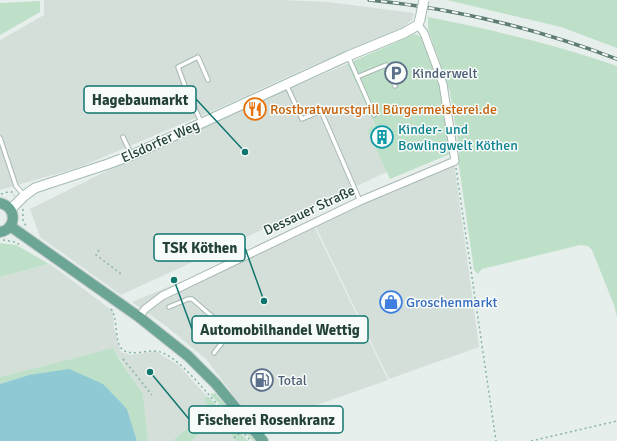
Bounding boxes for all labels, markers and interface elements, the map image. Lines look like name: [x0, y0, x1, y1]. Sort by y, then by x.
parking icon: Kinderwelt: [383, 60, 409, 86]
place label: Kinderwelt: [412, 65, 477, 82]
callout: Hagebaumarkt: [84, 86, 196, 113]
text: Hagebaumarkt: [92, 91, 189, 109]
restaurant icon: Rostbratwurstgrill Bürgermeisterei.de: [242, 96, 268, 122]
place label: Rostbratwurstgrill Bürgermeisterei.de: [270, 101, 497, 118]
street label: Elsdorfer Weg: [118, 117, 202, 166]
place label: Kinder- und Bowlingwelt Köthen: [398, 121, 518, 154]
building icon: Kinder- und Bowlingwelt Köthen: [369, 124, 395, 150]
street label: Dessauer Straße: [261, 182, 358, 239]
callout: TSK Köthen: [154, 234, 245, 261]
text: TSK Köthen: [163, 239, 237, 257]
shop icon: Groschenmarkt: [378, 289, 404, 315]
place label: Groschenmarkt: [406, 294, 498, 311]
callout: Automobilhandel Wettig: [192, 316, 368, 343]
text: Automobilhandel Wettig: [200, 321, 360, 339]
fuel station icon: Total: [249, 367, 275, 393]
place label: Total: [278, 372, 307, 389]
callout: Fischerei Rosenkranz: [189, 406, 343, 433]
text: Fischerei Rosenkranz: [197, 411, 335, 429]

